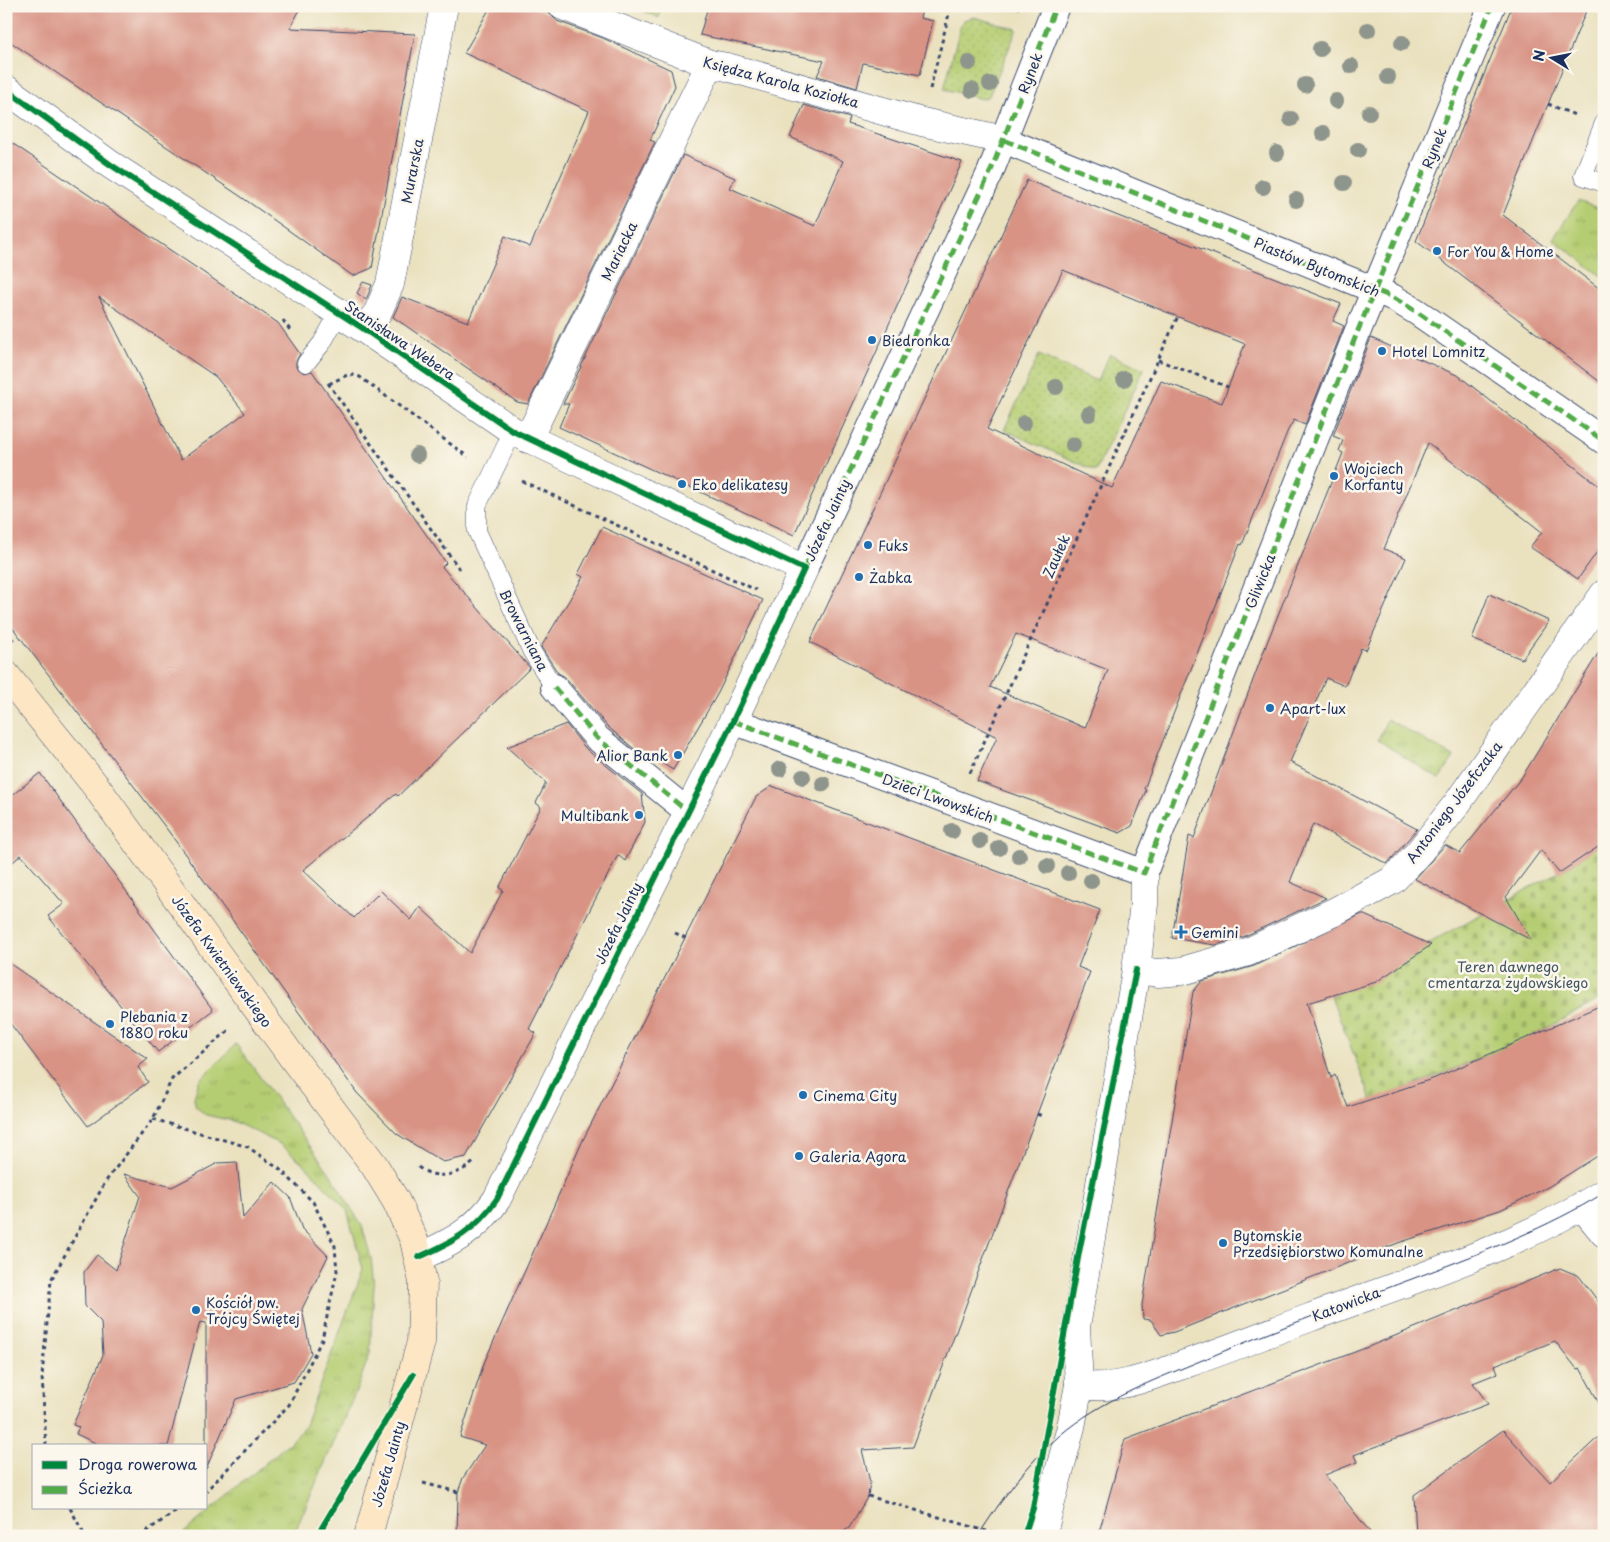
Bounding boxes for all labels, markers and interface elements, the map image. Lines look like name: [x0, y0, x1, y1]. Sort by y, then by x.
north arrow: [1528, 32, 1578, 82]
text: N: [1527, 48, 1550, 63]
street label: Rynek: [1013, 49, 1048, 97]
street label: Księdza Karola Koziołka: [701, 51, 862, 113]
street label: Rynek: [1416, 124, 1452, 172]
street label: Murarska: [395, 136, 429, 205]
street label: Mariacka: [596, 218, 643, 284]
street label: Piastów Bytomskich: [1251, 232, 1383, 302]
place label: For You & Home: [1447, 241, 1554, 262]
marker: For You & Home: [1431, 245, 1443, 257]
street label: Stanisława Webera: [340, 295, 460, 385]
place label: Biedronka: [882, 330, 950, 351]
marker: Biedronka: [866, 334, 878, 346]
place label: Hotel Lomnitz: [1392, 341, 1486, 362]
marker: Hotel Lomnitz: [1376, 345, 1388, 357]
place label: Wojciech Korfanty: [1344, 458, 1404, 495]
marker: Wojciech Korfanty: [1328, 470, 1340, 482]
place label: Eko delikatesy: [692, 474, 788, 495]
street label: Józefa Jainty: [799, 475, 855, 565]
marker: Eko delikatesy: [676, 478, 688, 490]
street label: Zaułek: [1037, 530, 1075, 581]
place label: Fuks: [878, 535, 908, 556]
marker: Fuks: [862, 539, 874, 551]
street label: Gliwicka: [1239, 550, 1281, 612]
place label: Żabka: [869, 567, 912, 588]
marker: Żabka: [853, 571, 865, 583]
street label: Browarniana: [494, 585, 554, 675]
place label: Apart-lux: [1280, 698, 1346, 719]
marker: Apart-lux: [1264, 702, 1276, 714]
street label: Antoniego Józefczaka: [1401, 736, 1507, 867]
place label: Alior Bank: [596, 745, 668, 766]
marker: Alior Bank: [672, 749, 684, 761]
street label: Dzieci Lwowskich: [879, 768, 997, 828]
place label: Multibank: [561, 805, 629, 826]
marker: Multibank: [633, 809, 645, 821]
street label: Józefa Jainty: [589, 878, 647, 968]
street label: Józefa Kwietniewskiego: [167, 890, 277, 1032]
place label: Gemini: [1191, 922, 1239, 943]
marker: Gemini: [1175, 926, 1187, 938]
park label: Teren dawnego cmentarza żydowskiego: [1428, 956, 1588, 993]
place label: Plebania z 1880 roku: [120, 1006, 188, 1043]
marker: Plebania z 1880 roku: [104, 1018, 116, 1030]
place label: Cinema City: [813, 1085, 897, 1106]
marker: Cinema City: [797, 1089, 809, 1101]
place label: Galeria Agora: [809, 1146, 907, 1167]
marker: Galeria Agora: [793, 1150, 805, 1162]
place label: Bytomskie Przedsiębiorstwo Komunalne: [1233, 1225, 1424, 1262]
marker: Bytomskie Przedsiębiorstwo Komunalne: [1217, 1237, 1229, 1249]
street label: Katowicka: [1309, 1281, 1383, 1327]
place label: Kościół pw. Trójcy Świętej: [206, 1292, 300, 1329]
marker: Kościół pw. Trójcy Świętej: [190, 1304, 202, 1316]
street label: Józefa Jainty: [366, 1418, 410, 1510]
legend: [32, 1444, 208, 1510]
text: Droga rowerowa: [78, 1452, 197, 1475]
text: Ścieżka: [78, 1476, 133, 1499]

